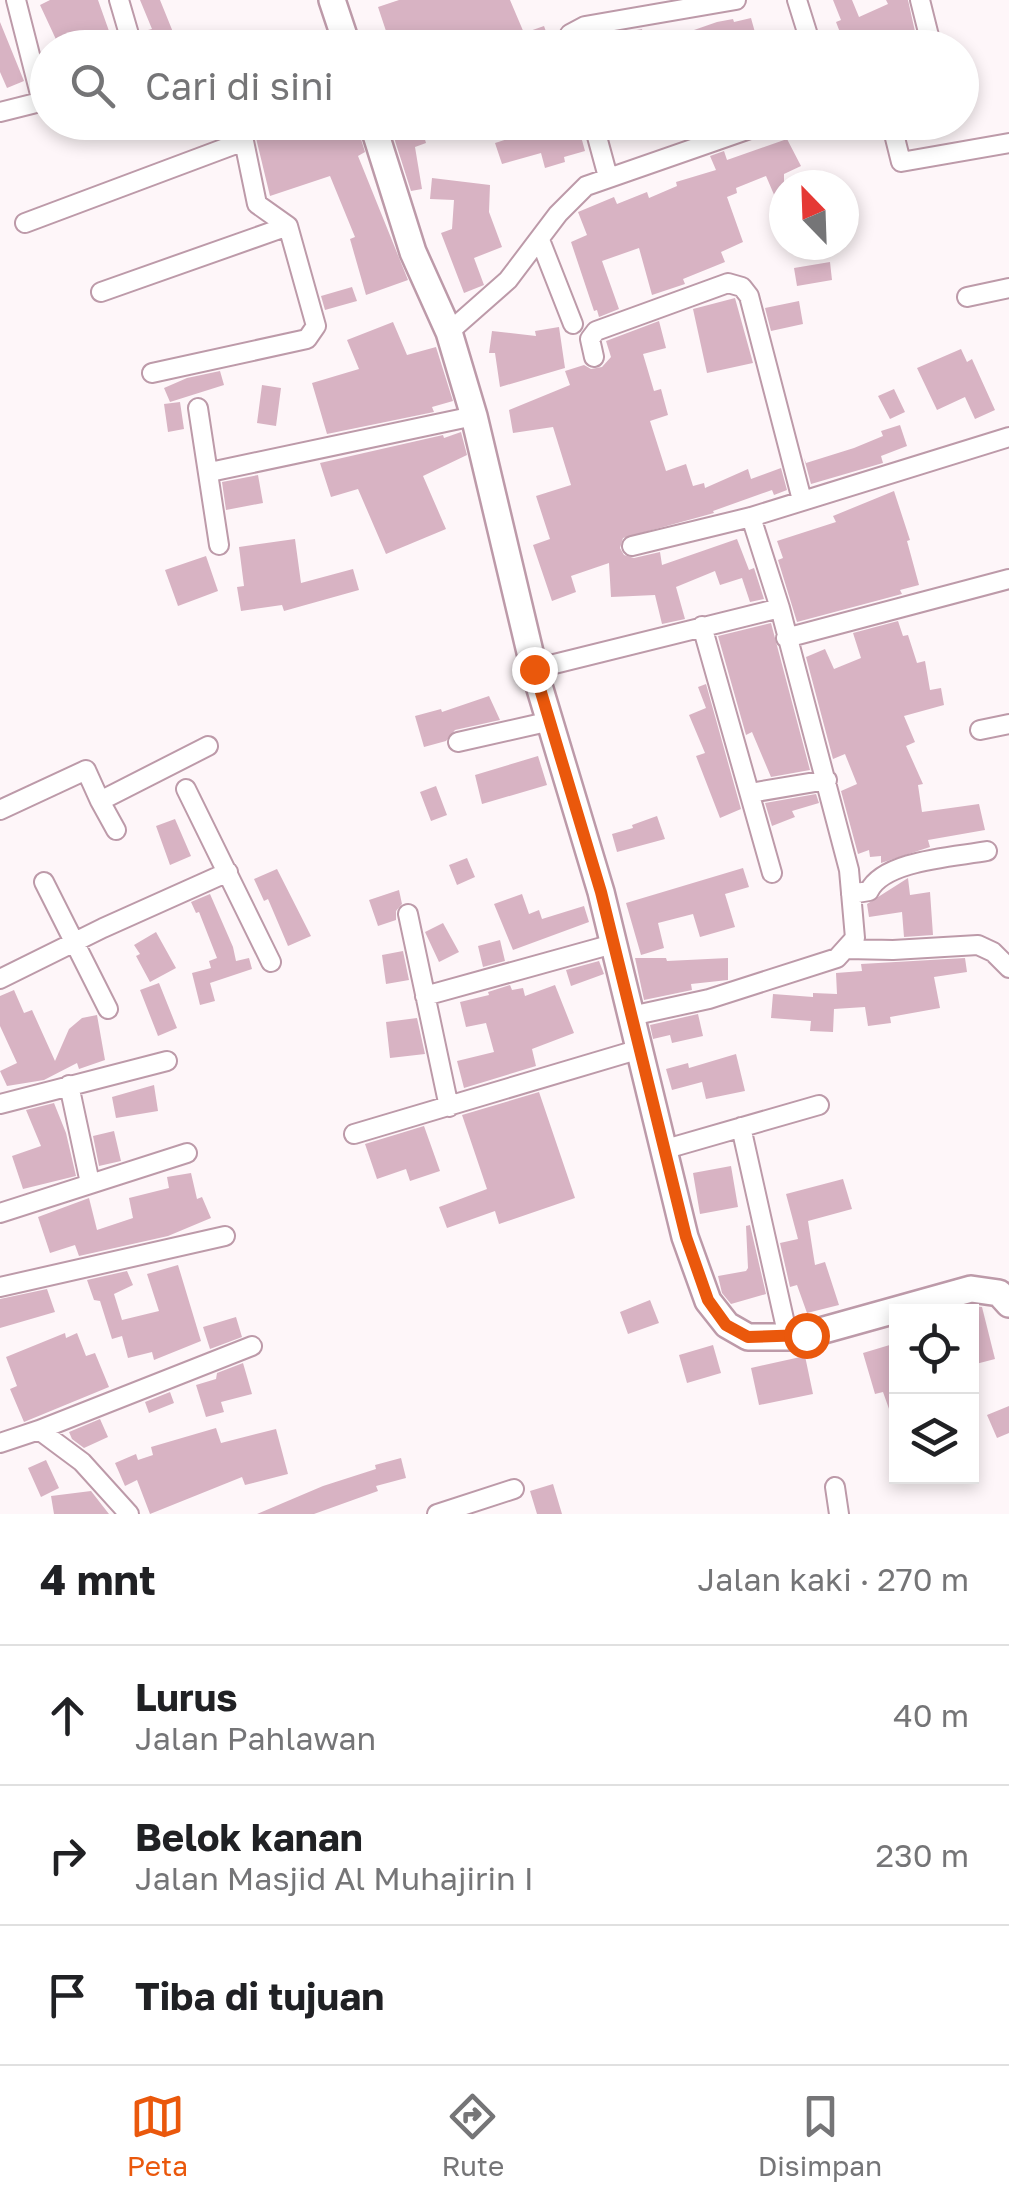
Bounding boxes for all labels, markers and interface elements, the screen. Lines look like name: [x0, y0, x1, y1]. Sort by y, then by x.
search box: [30, 30, 979, 140]
icon: search: [65, 58, 120, 113]
text: Cari di sini: [145, 63, 334, 108]
north arrow: [769, 170, 859, 260]
route end: [512, 647, 558, 693]
map controls: [889, 1304, 979, 1484]
button: locate: [889, 1304, 979, 1394]
route start: [784, 1313, 830, 1359]
button: layers: [889, 1394, 979, 1484]
text: 4 mnt: [40, 1554, 156, 1604]
text: Jalan kaki · 270 m: [697, 1560, 969, 1598]
text: Lurus: [135, 1674, 238, 1719]
icon: ahead: [40, 1688, 95, 1743]
text: 40 m: [893, 1696, 969, 1734]
text: Jalan Pahlawan: [135, 1719, 376, 1757]
text: Belok kanan: [135, 1814, 363, 1859]
icon: right: [40, 1828, 95, 1883]
text: 230 m: [876, 1836, 969, 1874]
text: Jalan Masjid Al Muhajirin I: [135, 1859, 534, 1897]
icon: arrive: [40, 1968, 95, 2023]
text: Tiba di tujuan: [135, 1973, 384, 2018]
tab: Peta: [127, 2089, 188, 2182]
tab: Rute: [441, 2089, 504, 2182]
tab: Disimpan: [758, 2089, 882, 2182]

